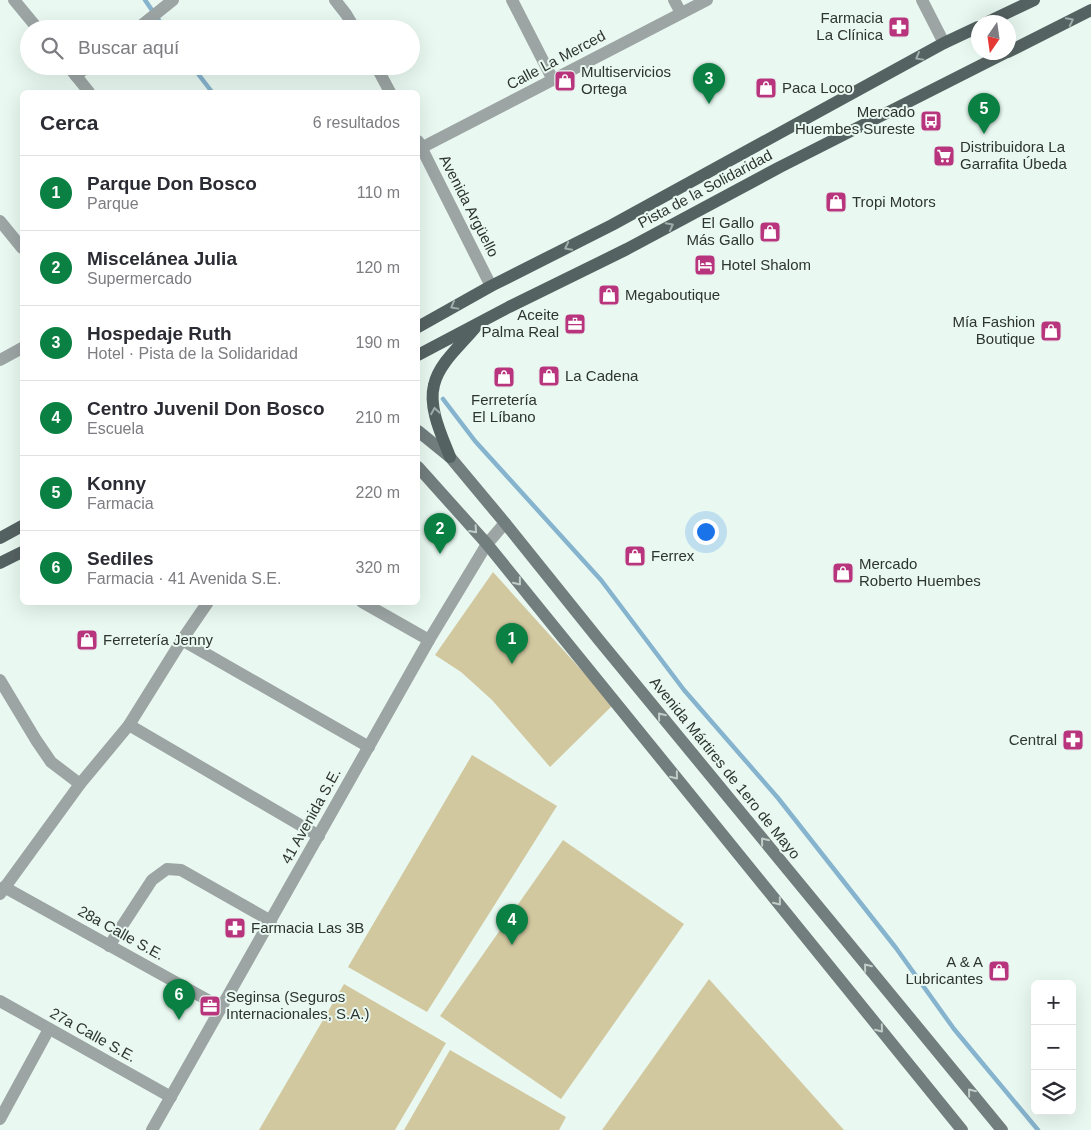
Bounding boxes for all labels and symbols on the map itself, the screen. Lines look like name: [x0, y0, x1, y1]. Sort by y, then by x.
place label: Farmacia La Clínica: [816, 9, 884, 43]
pharmacy icon: Farmacia La Clínica: [887, 15, 911, 39]
north arrow: [971, 15, 1016, 60]
one-way arrow: [1064, 17, 1073, 27]
street label: Calle La Merced: [504, 26, 608, 93]
one-way arrow: [916, 51, 925, 61]
place label: Multiservicios Ortega: [581, 63, 671, 97]
pin: 3: [693, 63, 725, 104]
shop icon: Multiservicios Ortega: [553, 69, 577, 93]
shop icon: Paca Loco: [754, 76, 778, 100]
place label: Paca Loco: [782, 79, 853, 96]
pin: 5: [968, 93, 1000, 134]
place label: Mercado Huembes Sureste: [795, 103, 915, 137]
bus stop icon: Mercado Huembes Sureste: [919, 109, 943, 133]
place label: Distribuidora La Garrafita Úbeda: [960, 138, 1067, 172]
supermarket icon: Distribuidora La Garrafita Úbeda: [932, 144, 956, 168]
street label: Pista de la Solidaridad: [635, 146, 775, 231]
street label: Avenida Argüello: [436, 152, 503, 260]
shop icon: Tropi Motors: [824, 190, 848, 214]
place label: Tropi Motors: [852, 193, 936, 210]
place label: El Gallo Más Gallo: [686, 214, 754, 248]
shop icon: El Gallo Más Gallo: [758, 220, 782, 244]
one-way arrow: [665, 222, 674, 232]
one-way arrow: [565, 241, 574, 251]
hotel icon: Hotel Shalom: [693, 253, 717, 277]
place label: Hotel Shalom: [721, 256, 811, 273]
shop icon: Megaboutique: [597, 283, 621, 307]
place label: Megaboutique: [625, 286, 720, 303]
one-way arrow: [451, 300, 460, 310]
place label: Aceite Palma Real: [481, 306, 559, 340]
office icon: Aceite Palma Real: [563, 312, 587, 336]
place label: Mía Fashion Boutique: [952, 313, 1035, 347]
shop icon: Mía Fashion Boutique: [1039, 319, 1063, 343]
shop icon: La Cadena: [537, 364, 561, 388]
shop icon: Ferretería El Líbano: [492, 365, 516, 389]
place label: La Cadena: [565, 367, 639, 384]
place label: Ferretería El Líbano: [471, 391, 538, 425]
one-way arrow: [431, 406, 441, 415]
pin: 2: [424, 513, 456, 554]
your location: [693, 519, 719, 545]
one-way arrow: [468, 524, 477, 533]
shop icon: Ferrex: [623, 544, 647, 568]
place label: Ferrex: [651, 547, 695, 564]
place label: Mercado Roberto Huembes: [859, 555, 981, 589]
shop icon: Mercado Roberto Huembes: [831, 561, 855, 585]
one-way arrow: [512, 576, 520, 585]
pin: 1: [496, 623, 528, 664]
shop icon: Ferretería Jenny: [75, 628, 99, 652]
place label: Ferretería Jenny: [103, 631, 214, 648]
street label: Avenida Mártires de 1ero de Mayo: [647, 673, 804, 862]
one-way arrow: [658, 713, 667, 722]
pharmacy icon: Central: [1061, 728, 1085, 752]
place label: Central: [1009, 731, 1057, 748]
street label: 41 Avenida S.E.: [277, 765, 344, 866]
one-way arrow: [670, 771, 679, 780]
one-way arrow: [761, 838, 770, 847]
one-way arrow: [772, 897, 781, 906]
street label: 28a Calle S.E.: [75, 902, 167, 963]
pin: 4: [496, 904, 528, 945]
pharmacy icon: Farmacia Las 3B: [223, 916, 247, 940]
place label: Farmacia Las 3B: [251, 919, 364, 936]
place label: A & A Lubricantes: [905, 953, 983, 987]
shop icon: A & A Lubricantes: [987, 959, 1011, 983]
one-way arrow: [865, 964, 873, 973]
pin: 6: [163, 979, 195, 1020]
place label: Seginsa (Seguros Internacionales, S.A.): [226, 988, 369, 1022]
office icon: Seginsa (Seguros Internacionales, S.A.): [198, 994, 222, 1018]
street label: 27a Calle S.E.: [47, 1004, 139, 1065]
one-way arrow: [875, 1023, 884, 1032]
one-way arrow: [967, 1089, 976, 1098]

